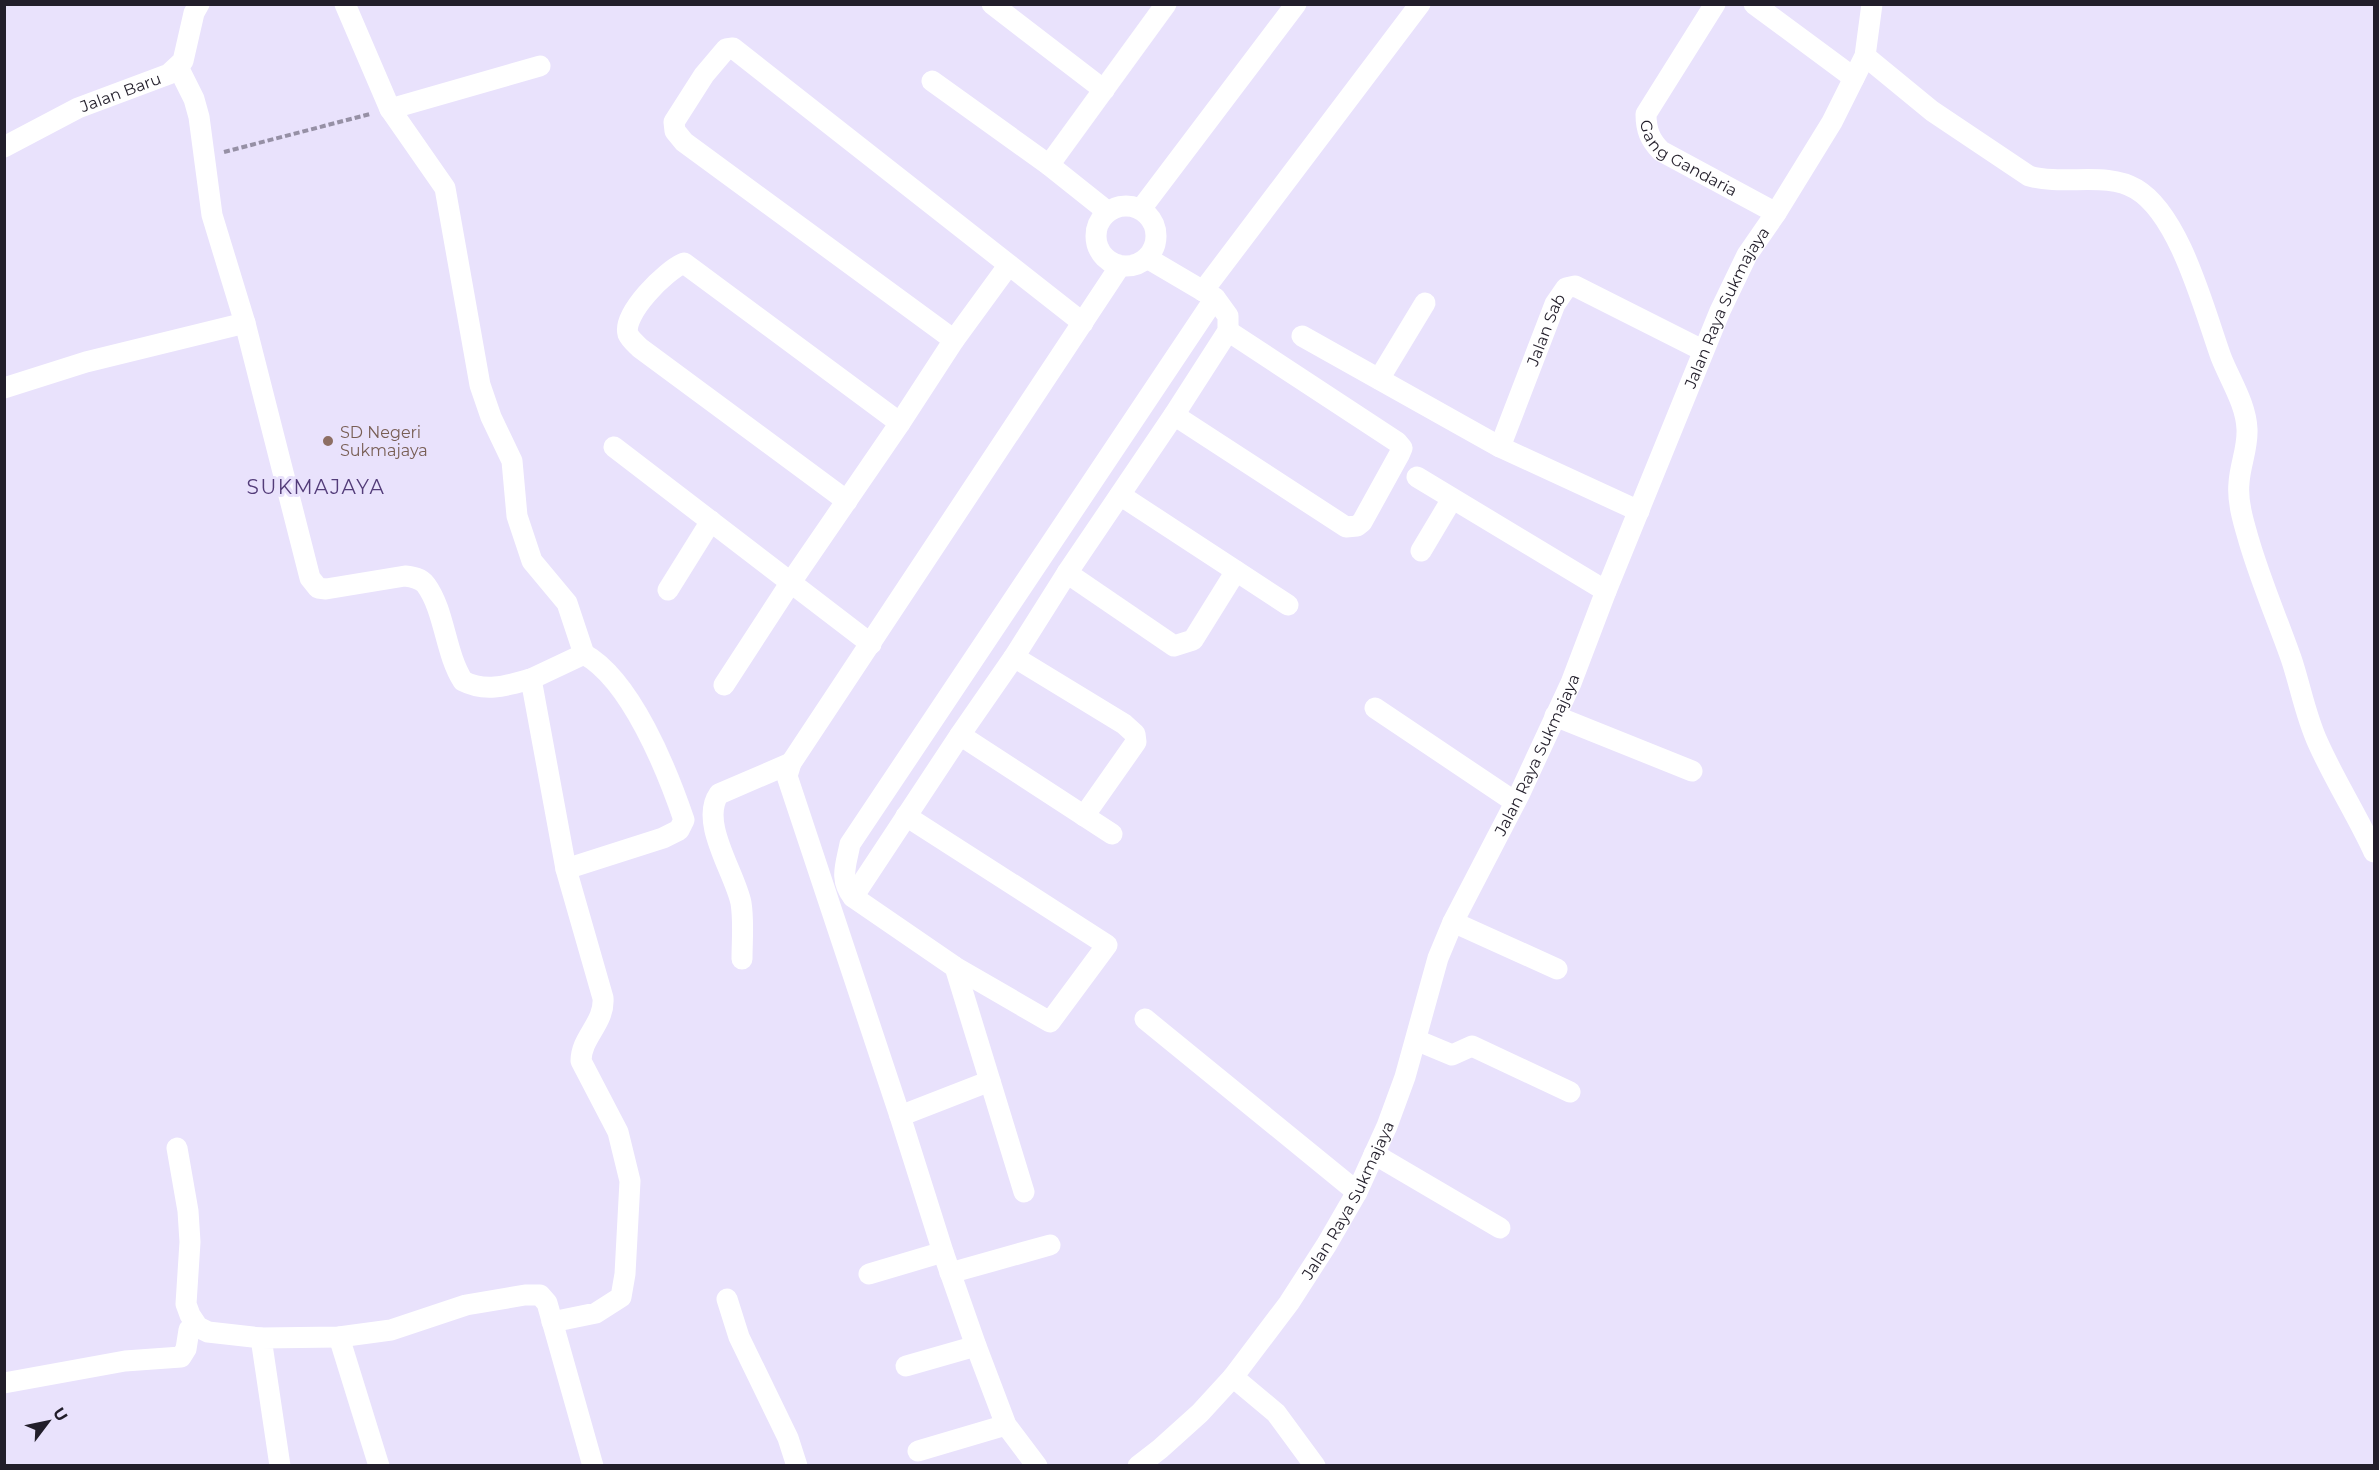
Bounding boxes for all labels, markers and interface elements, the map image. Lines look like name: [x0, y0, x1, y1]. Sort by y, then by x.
street label: Jalan Baru: [76, 68, 164, 116]
street label: Gang Gandaria: [1637, 118, 1741, 200]
street label: Jalan Raya Sukmajaya: [1680, 223, 1773, 392]
street label: Jalan Sab: [1522, 289, 1569, 369]
place label: SD Negeri Sukmajaya: [340, 423, 428, 460]
marker: SD Negeri Sukmajaya: [321, 434, 335, 448]
district label: SUKMAJAYA: [247, 475, 385, 499]
street label: Jalan Raya Sukmajaya: [1490, 671, 1583, 839]
street label: Jalan Raya Sukmajaya: [1297, 1118, 1397, 1283]
north arrow: [18, 1392, 78, 1452]
text: U: [49, 1404, 72, 1425]

